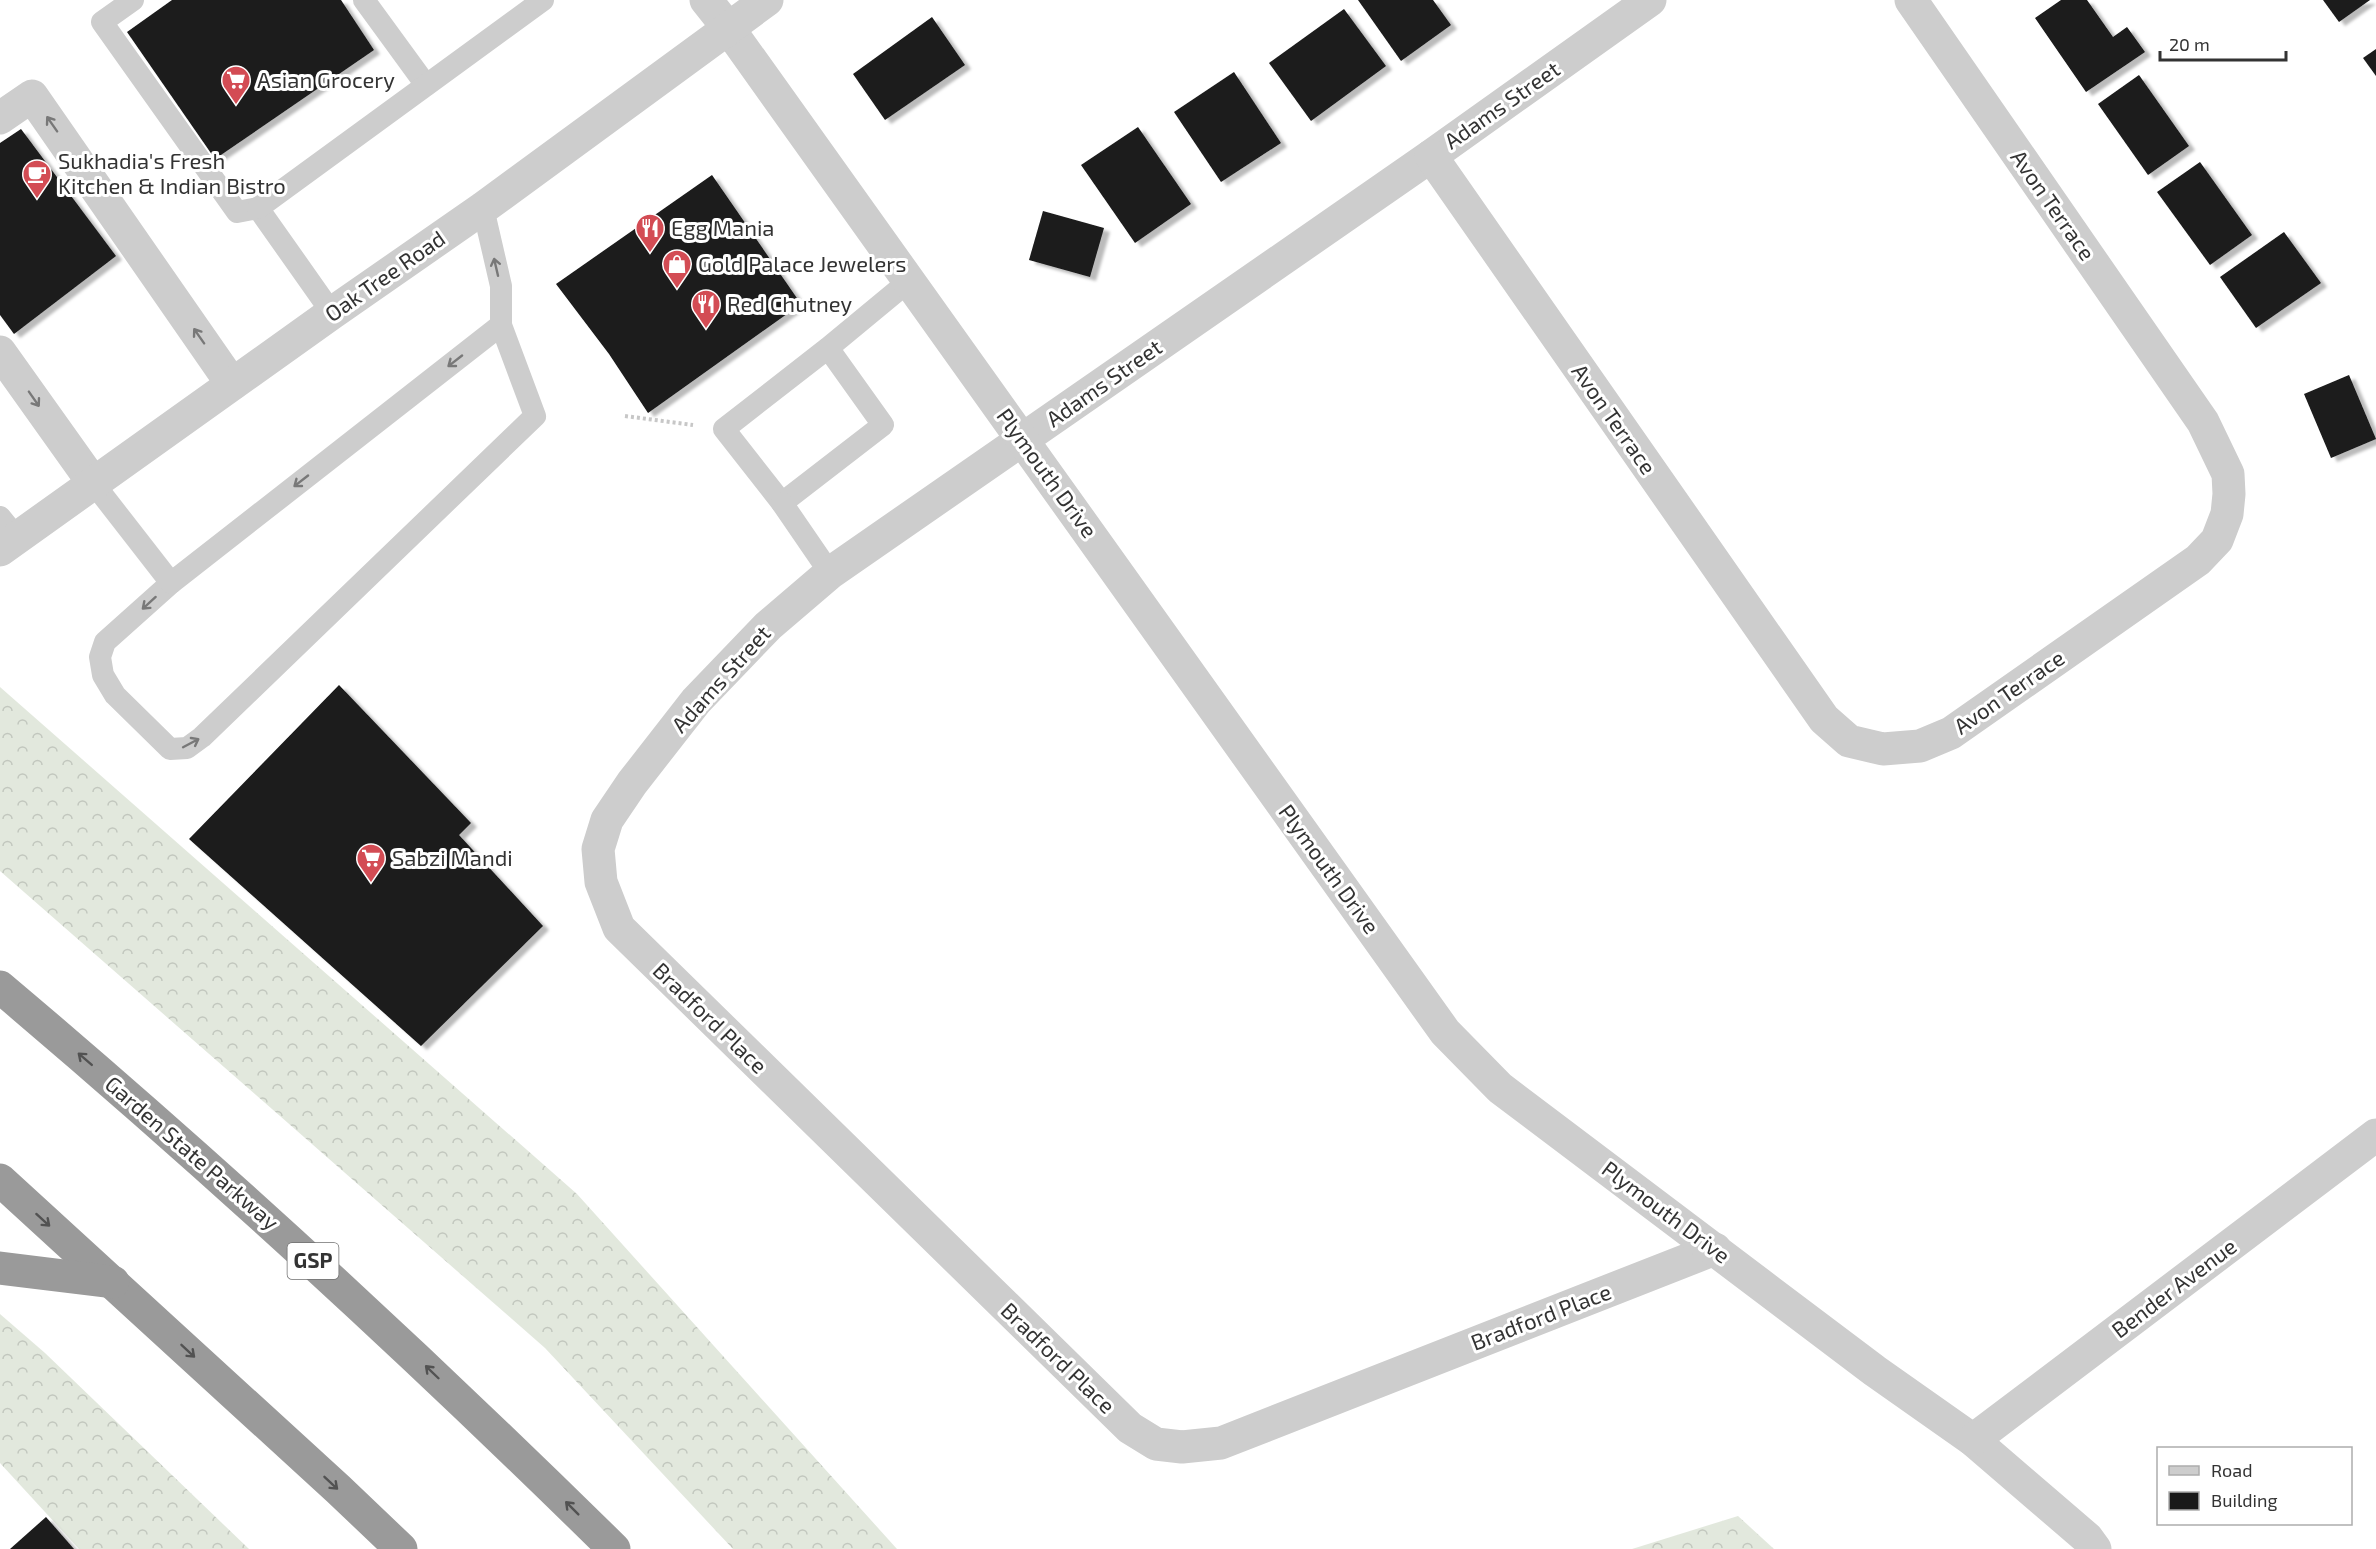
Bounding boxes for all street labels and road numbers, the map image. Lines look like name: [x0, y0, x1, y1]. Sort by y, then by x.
street label: Adams Street: [1439, 55, 1564, 154]
street label: Avon Terrace: [2006, 144, 2101, 265]
street label: Oak Tree Road: [319, 224, 449, 326]
street label: Adams Street: [1041, 333, 1166, 432]
street label: Avon Terrace: [1567, 358, 1662, 479]
street label: Plymouth Drive: [992, 403, 1103, 542]
street label: Adams Street: [665, 620, 775, 737]
street label: Avon Terrace: [1948, 644, 2069, 739]
street label: Plymouth Drive: [1274, 799, 1385, 938]
street label: Bradford Place: [648, 957, 773, 1078]
street label: Garden State Parkway: [101, 1070, 285, 1235]
street label: Plymouth Drive: [1598, 1155, 1736, 1268]
street label: Bender Avenue: [2106, 1232, 2241, 1342]
road number: GSP: [288, 1243, 338, 1279]
street label: Bradford Place: [1467, 1277, 1614, 1355]
street label: Bradford Place: [996, 1297, 1121, 1418]

